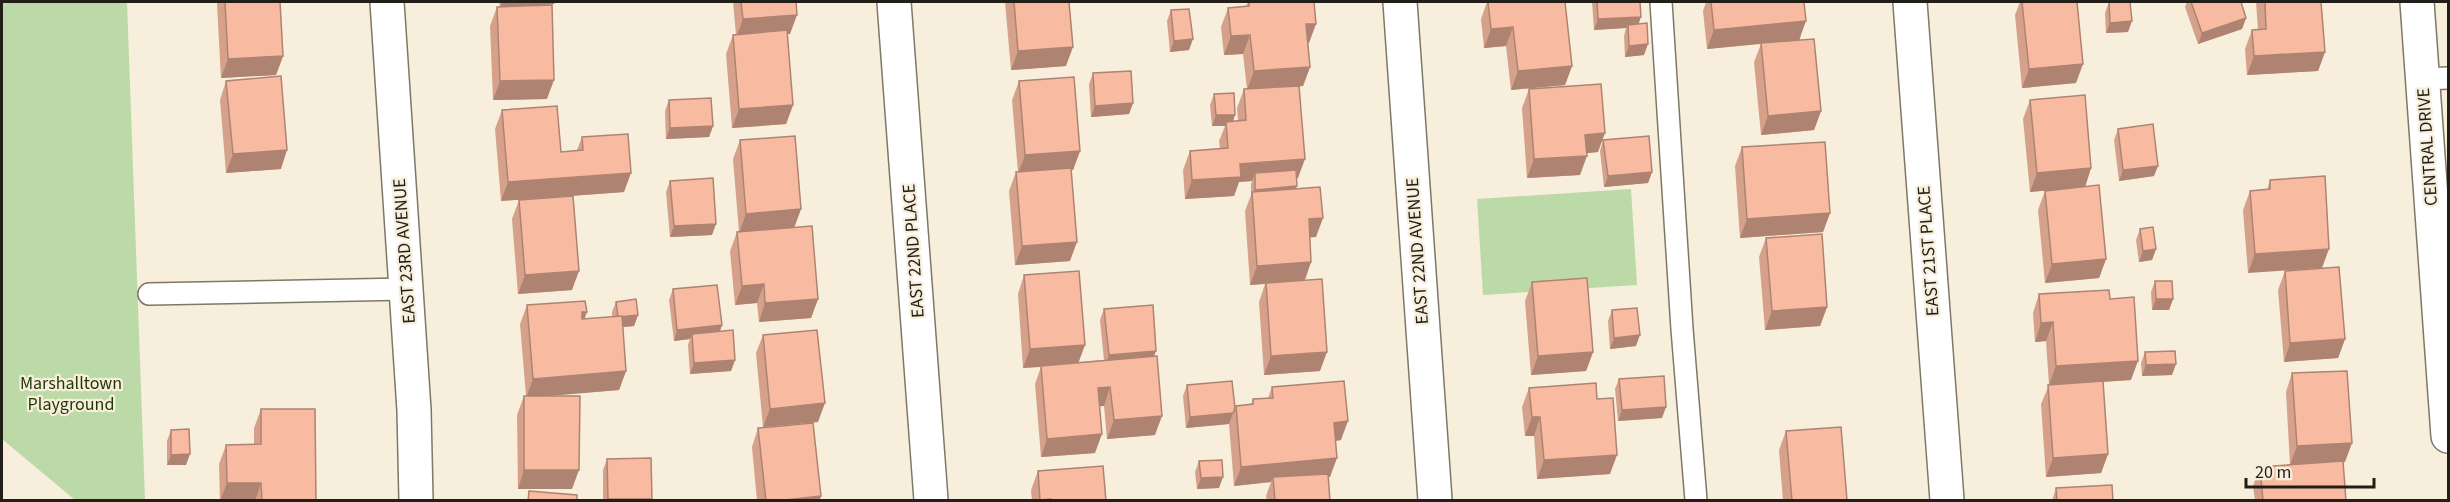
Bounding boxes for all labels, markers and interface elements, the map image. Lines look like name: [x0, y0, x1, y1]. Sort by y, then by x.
street label: CENTRAL DRIVE: [2411, 87, 2444, 207]
street label: EAST 23RD AVENUE: [387, 177, 422, 324]
street label: EAST 22ND AVENUE: [1400, 177, 1435, 325]
street label: EAST 22ND PLACE: [896, 183, 931, 319]
street label: EAST 21ST PLACE: [1911, 185, 1946, 317]
park label: Marshalltown Playground: [20, 371, 122, 417]
scale bar: [2246, 451, 2374, 489]
text: 20 m: [2255, 460, 2291, 485]

